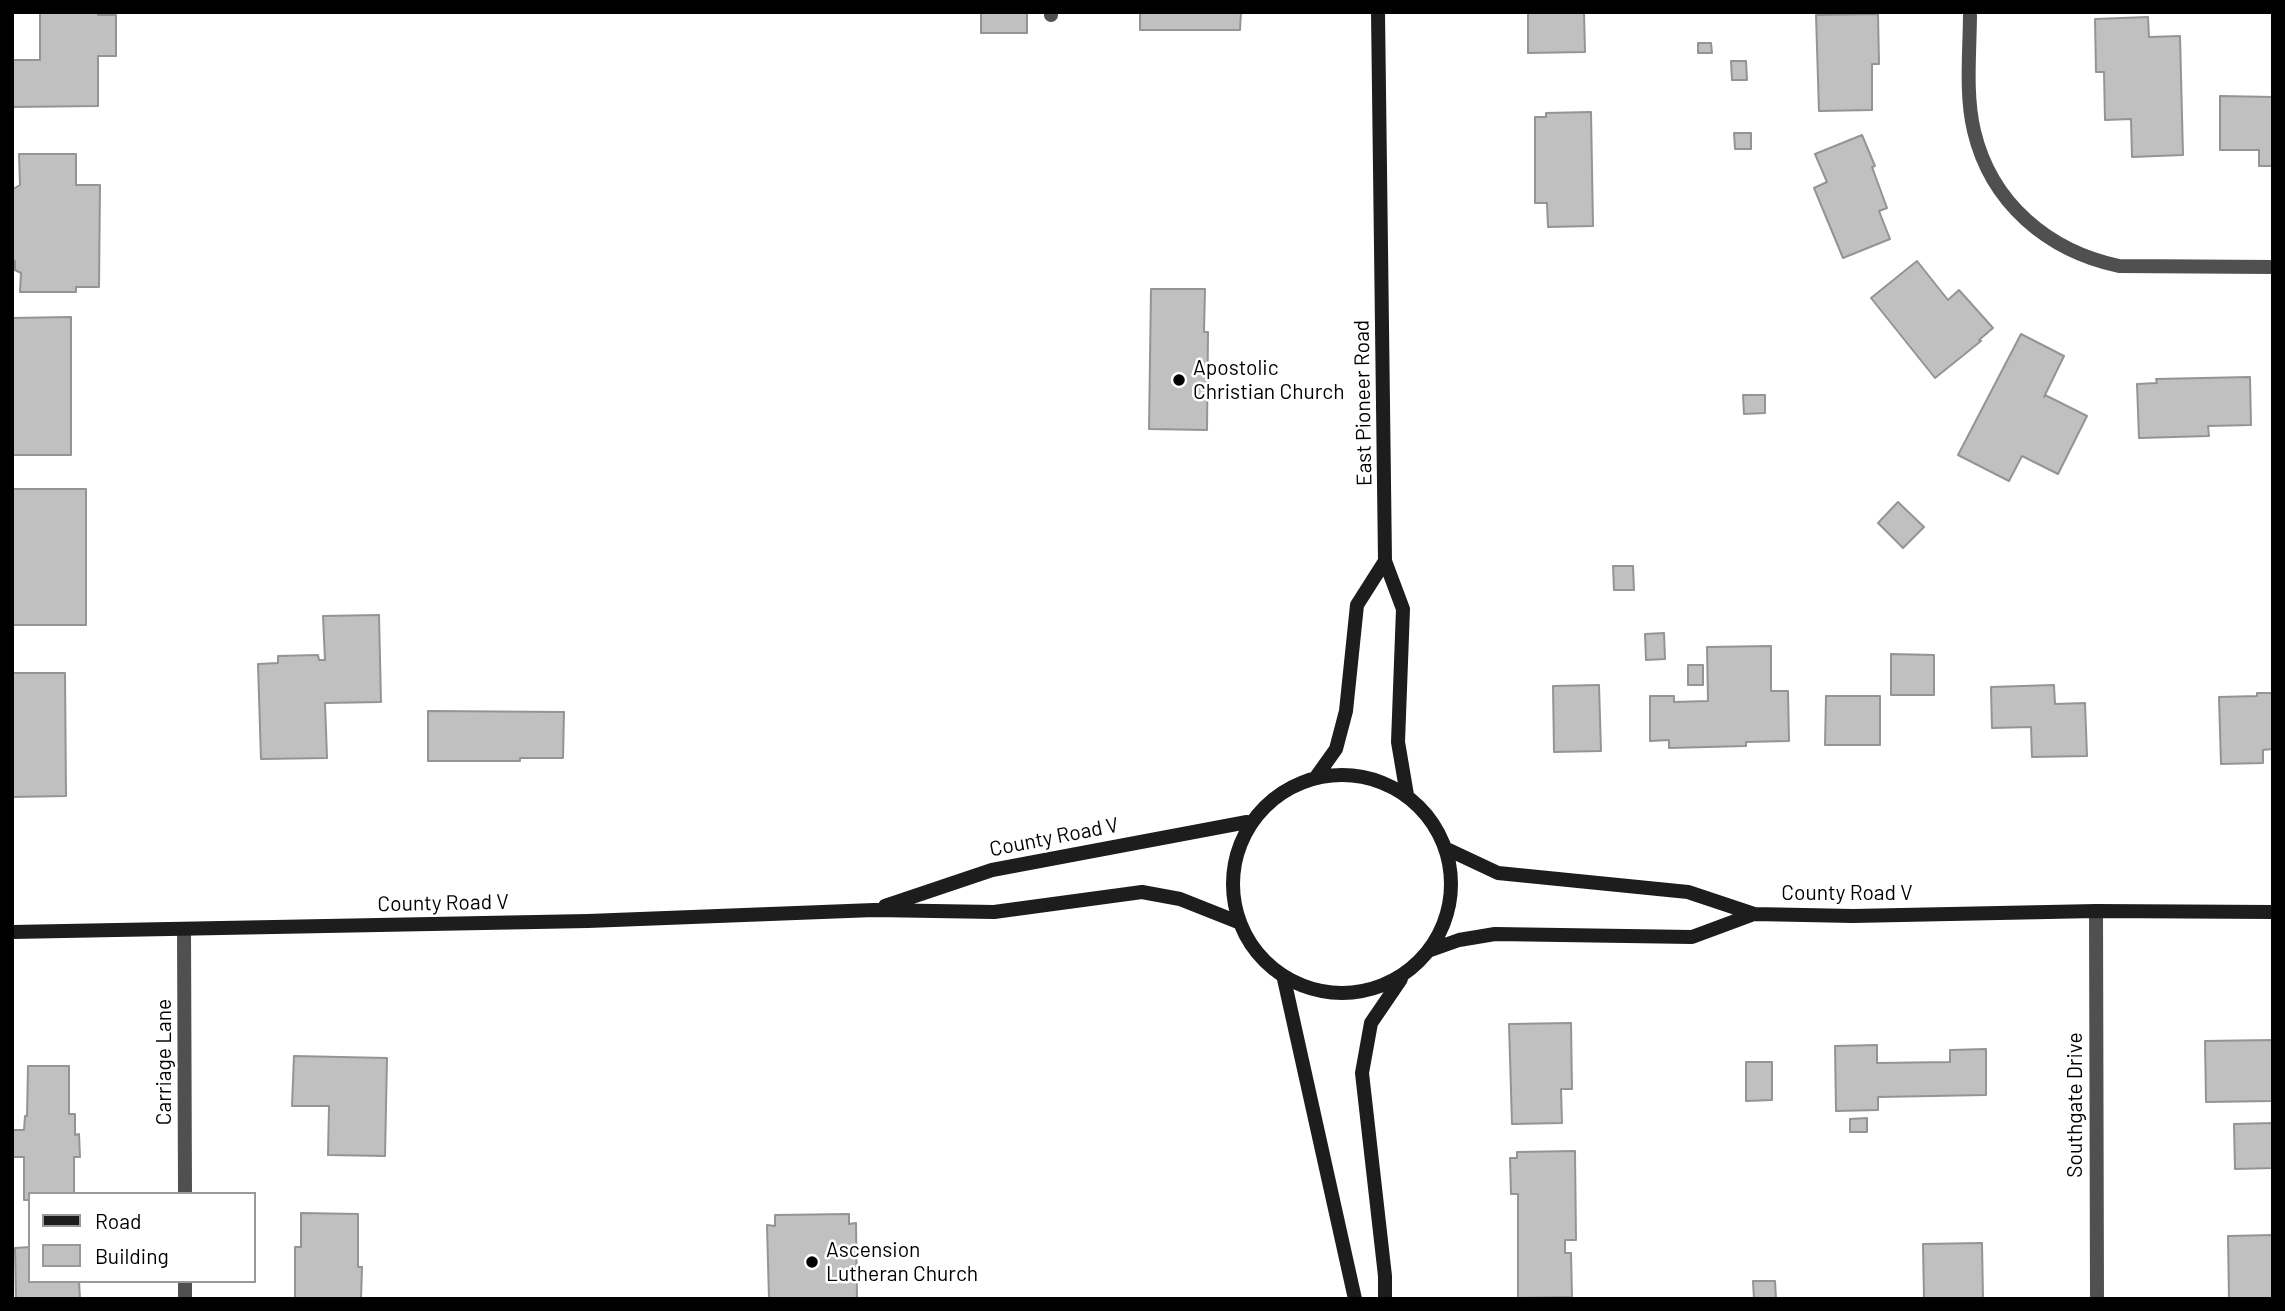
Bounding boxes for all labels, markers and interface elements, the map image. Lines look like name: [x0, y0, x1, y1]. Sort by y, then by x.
street label: East Pioneer Road: [1349, 320, 1377, 486]
place label: Apostolic Christian Church: [1193, 355, 1344, 405]
marker: Apostolic Christian Church: [1171, 372, 1187, 388]
street label: County Road V: [987, 812, 1121, 862]
street label: County Road V: [1781, 880, 1913, 906]
street label: County Road V: [377, 889, 509, 917]
street label: Carriage Lane: [151, 999, 177, 1125]
street label: Southgate Drive: [2062, 1032, 2088, 1178]
legend: [28, 1192, 256, 1283]
text: Road: [95, 1208, 141, 1233]
place label: Ascension Lutheran Church: [826, 1237, 978, 1287]
text: Building: [95, 1243, 169, 1268]
marker: Ascension Lutheran Church: [804, 1254, 820, 1270]

